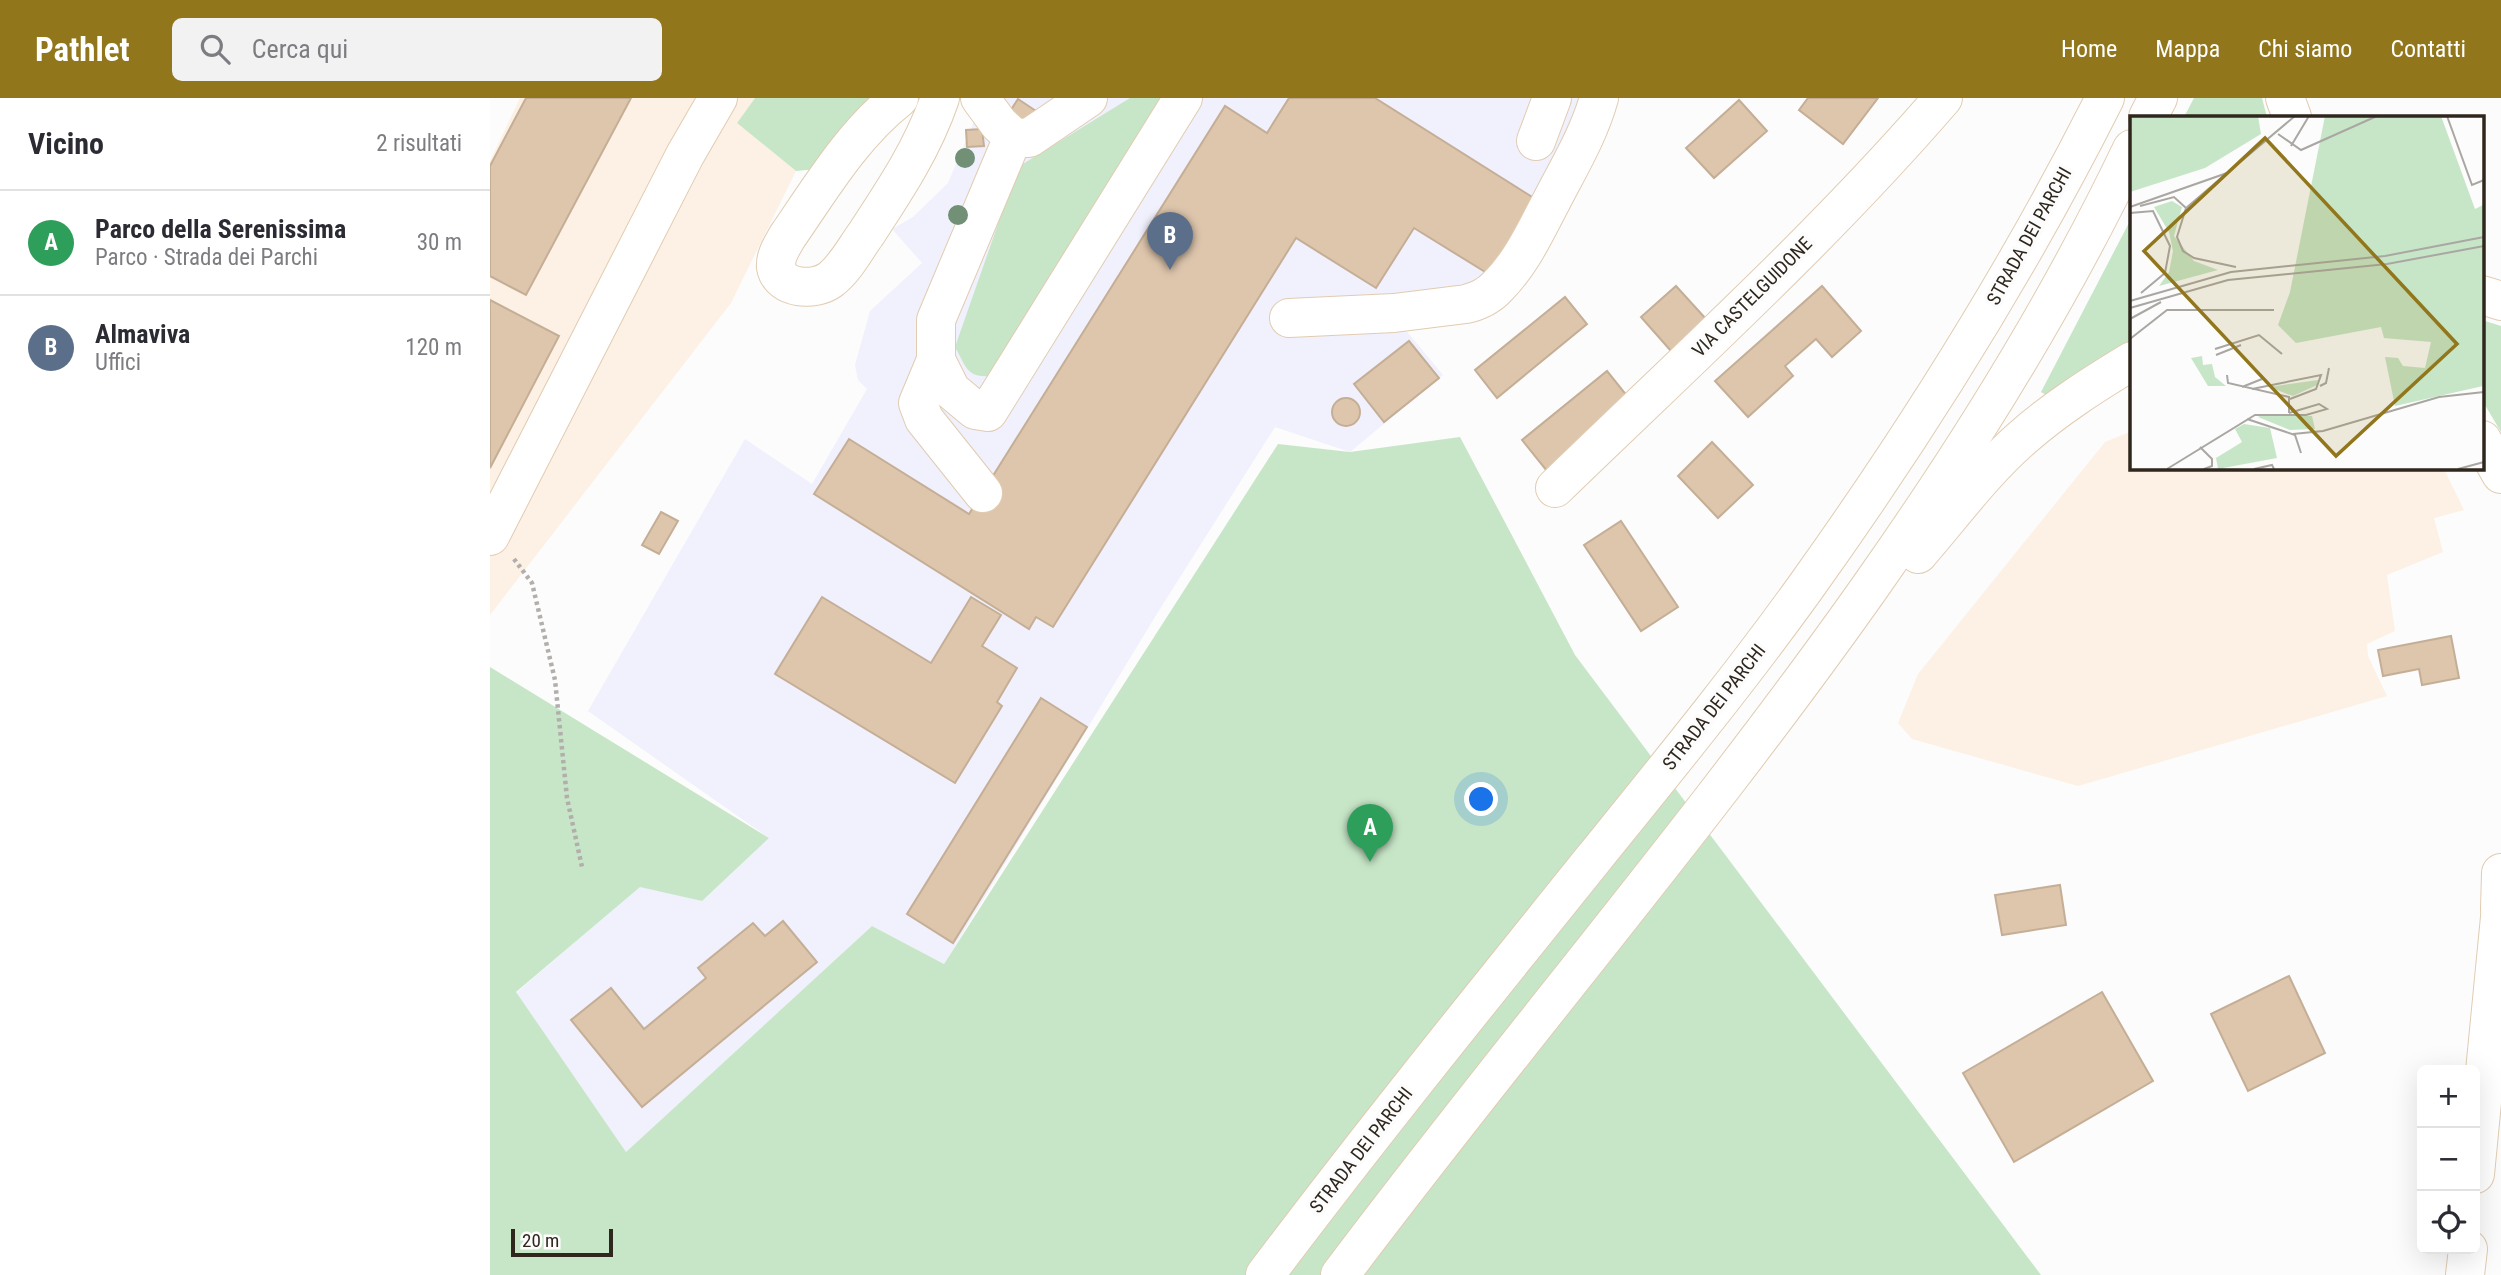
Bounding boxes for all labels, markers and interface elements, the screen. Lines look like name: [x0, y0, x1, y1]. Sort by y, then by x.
search box: [172, 18, 662, 81]
text: Pathlet: [35, 30, 130, 69]
icon: search: [196, 30, 234, 68]
text: Cerca qui: [252, 34, 348, 64]
text: Home: [2061, 35, 2117, 63]
text: Mappa: [2155, 35, 2220, 63]
text: Chi siamo: [2258, 35, 2352, 63]
text: Contatti: [2390, 35, 2466, 63]
inset map: [2130, 116, 2484, 469]
text: Vicino: [28, 126, 104, 161]
text: 2 risultati: [376, 130, 462, 157]
street label: STRADA DEI PARCHI: [1982, 163, 2076, 309]
pin: B: [1147, 212, 1193, 270]
text: Parco della Serenissima: [95, 214, 346, 244]
text: A: [44, 229, 58, 256]
text: 30 m: [417, 229, 462, 256]
street label: VIA CASTELGUIDONE: [1687, 232, 1817, 362]
text: Parco · Strada dei Parchi: [95, 244, 318, 271]
text: Almaviva: [95, 319, 190, 349]
text: B: [45, 334, 57, 361]
text: 120 m: [405, 334, 462, 361]
text: Uffici: [95, 349, 141, 376]
street label: STRADA DEI PARCHI: [1658, 639, 1770, 775]
your location: [1464, 782, 1498, 816]
pin: A: [1347, 804, 1393, 862]
map controls: [2417, 1065, 2480, 1254]
button: +: [2417, 1065, 2480, 1128]
street label: STRADA DEI PARCHI: [1305, 1082, 1417, 1218]
button: −: [2417, 1128, 2480, 1191]
button: locate: [2417, 1191, 2480, 1254]
scale bar: [511, 1226, 612, 1258]
text: 20 m: [522, 1229, 559, 1252]

